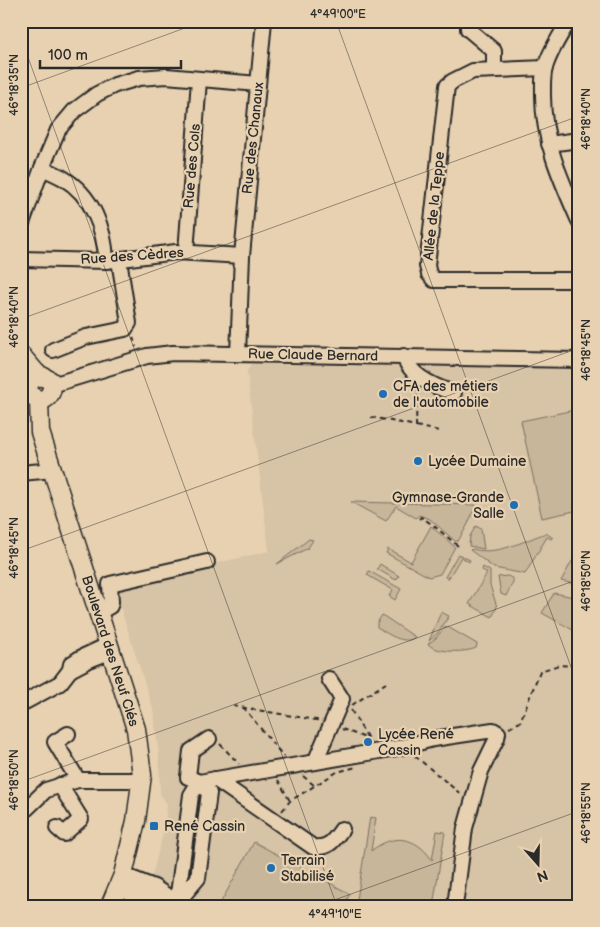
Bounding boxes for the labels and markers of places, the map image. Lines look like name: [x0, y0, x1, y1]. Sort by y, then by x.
place label: CFA des métiers de l'automobile: [393, 378, 498, 411]
marker: CFA des métiers de l'automobile: [377, 388, 389, 400]
place label: Lycée Dumaine: [428, 453, 526, 470]
marker: Lycée Dumaine: [412, 455, 424, 467]
place label: Gymnase-Grande Salle: [392, 489, 504, 522]
marker: Gymnase-Grande Salle: [508, 499, 520, 511]
place label: Lycée René Cassin: [378, 726, 455, 759]
marker: Lycée René Cassin: [362, 736, 374, 748]
place label: René Cassin: [164, 818, 245, 835]
marker: René Cassin: [148, 820, 160, 832]
place label: Terrain Stabilisé: [281, 852, 335, 885]
marker: Terrain Stabilisé: [265, 862, 277, 874]

